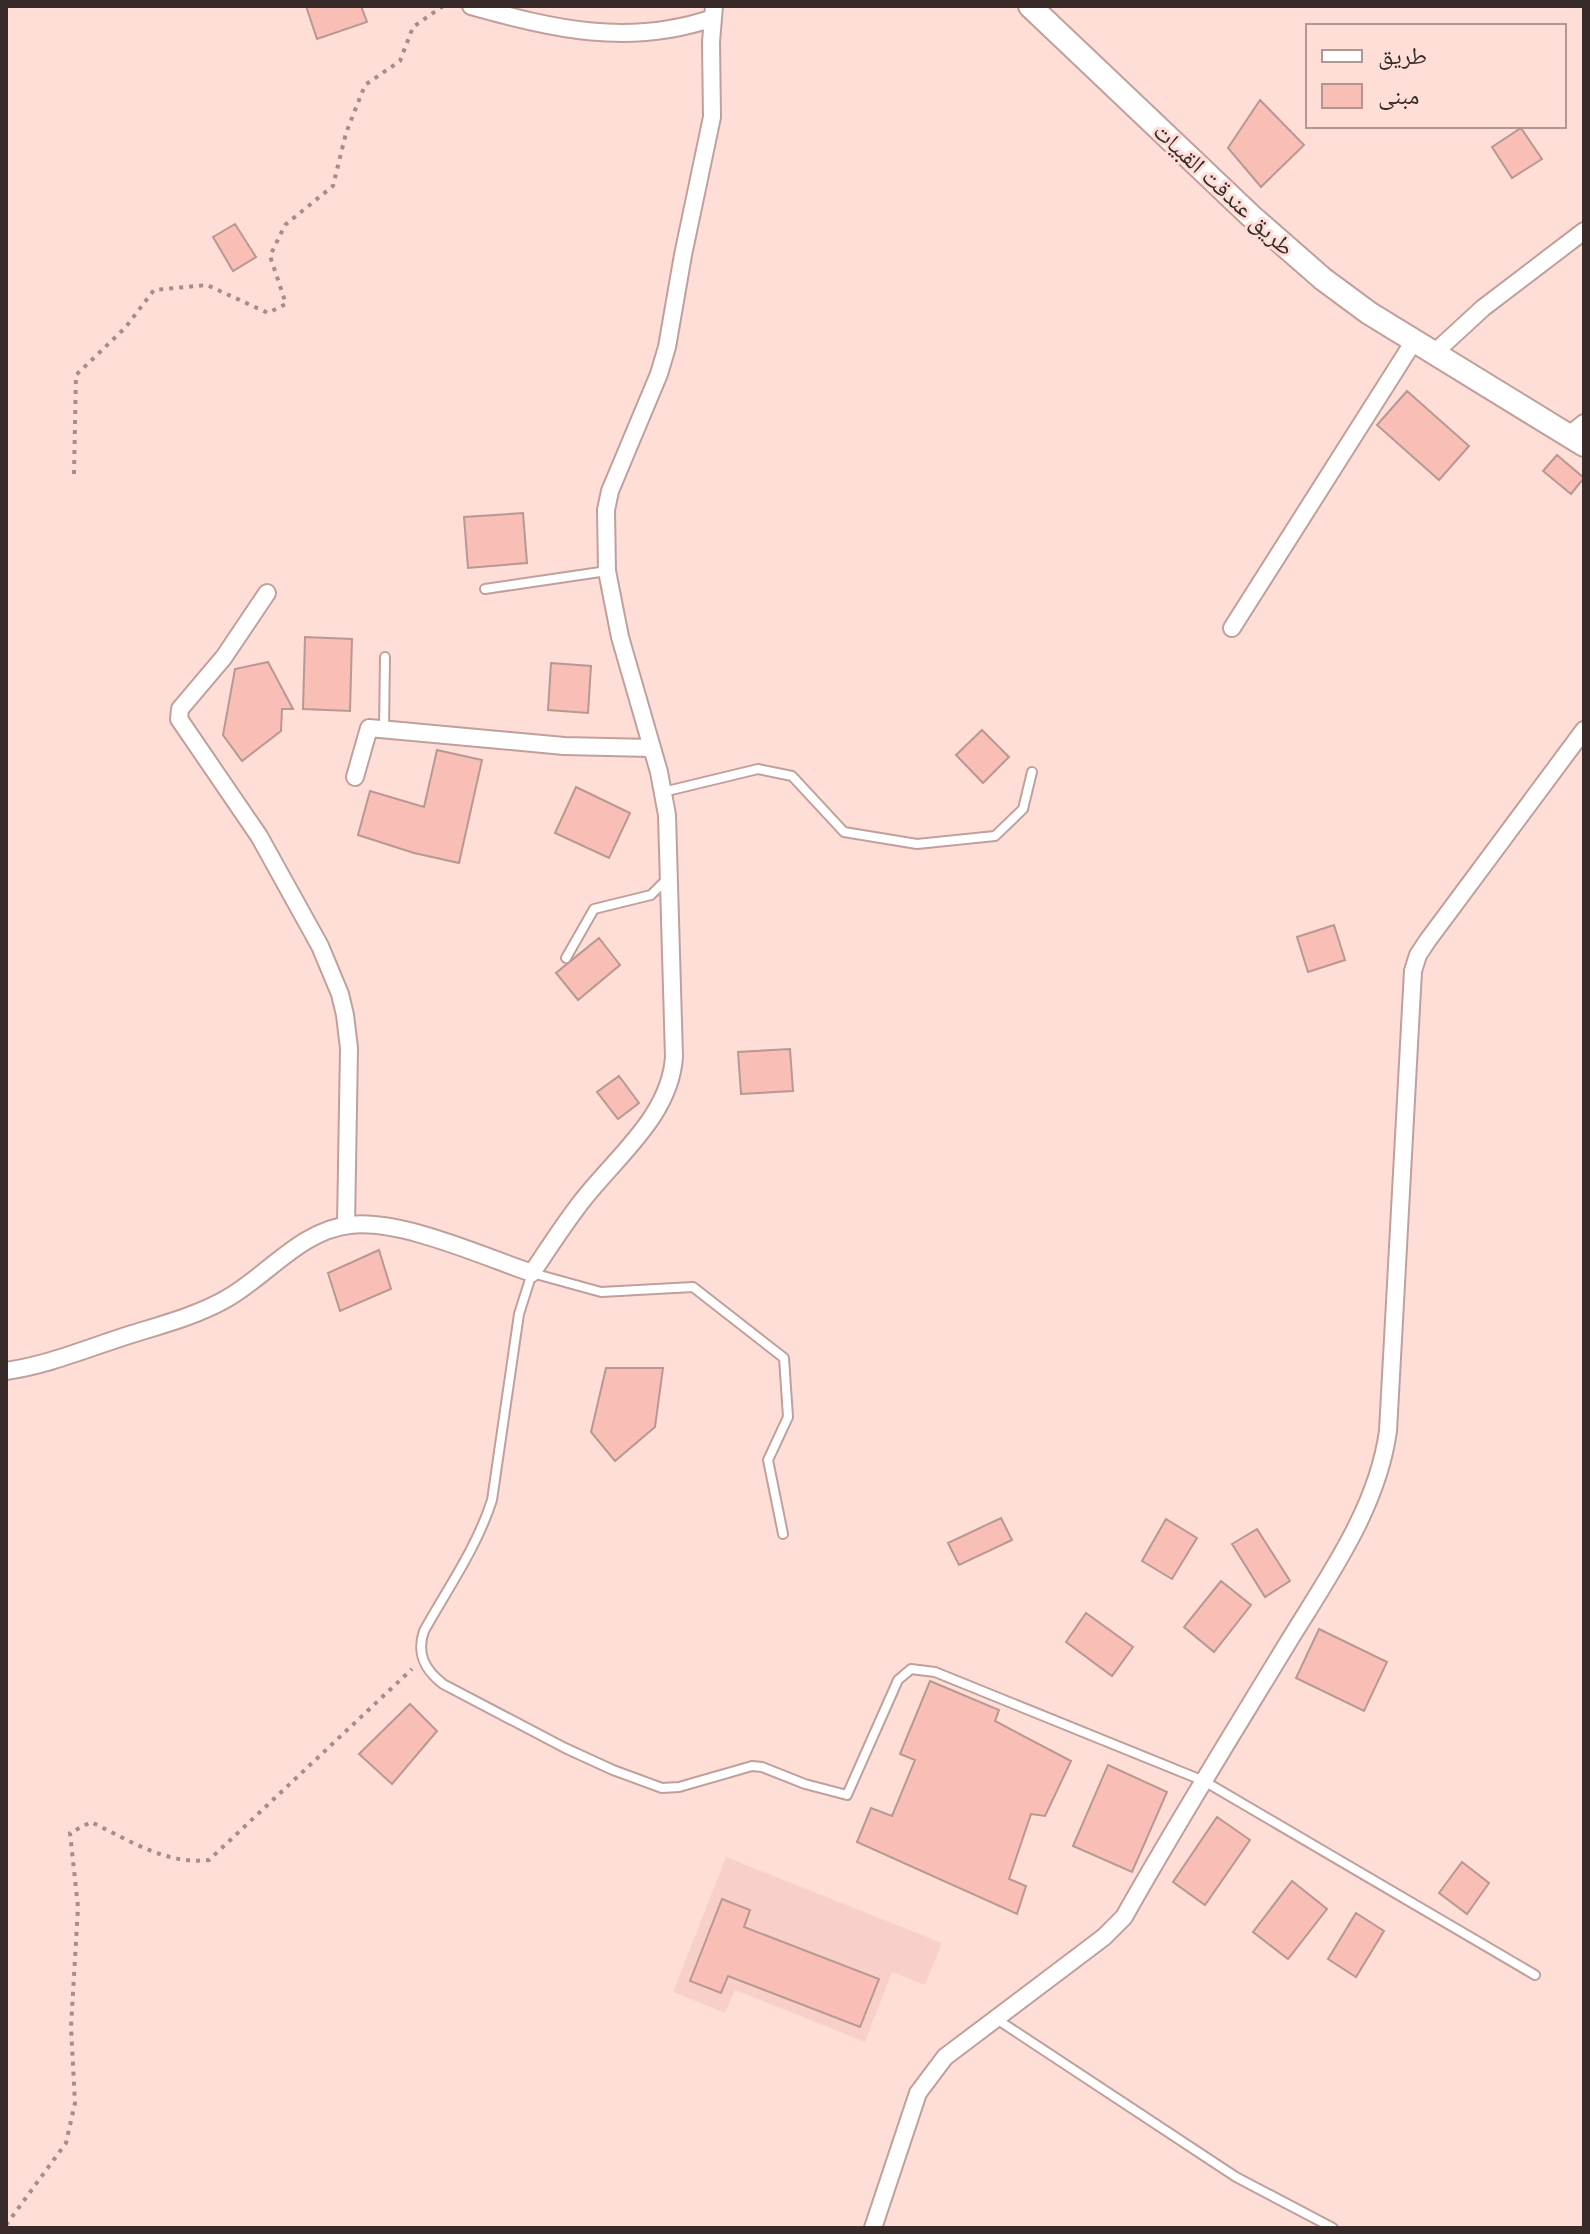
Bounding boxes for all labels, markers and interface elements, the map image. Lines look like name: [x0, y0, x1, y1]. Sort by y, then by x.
legend: [1306, 24, 1566, 128]
text: طريق: [1378, 40, 1427, 71]
text: مبنى: [1378, 80, 1419, 111]
street label: طريق عندقت القبيات: [1147, 116, 1301, 262]

